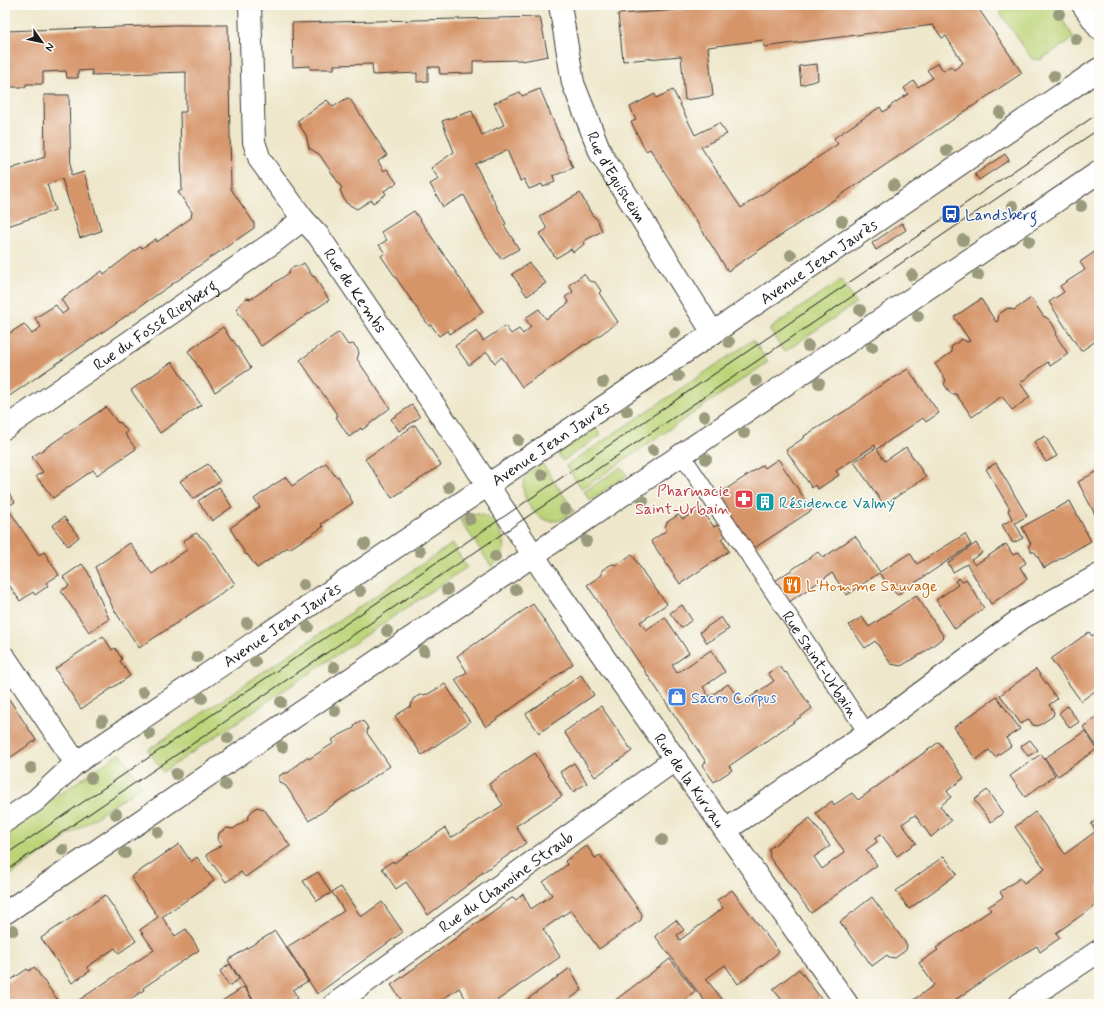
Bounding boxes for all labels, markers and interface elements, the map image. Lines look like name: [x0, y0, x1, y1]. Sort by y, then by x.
north arrow: [22, 22, 62, 62]
text: N: [42, 40, 57, 54]
street label: Rue d'Eguisheim: [581, 129, 650, 227]
bus stop icon: Landsberg: [940, 203, 962, 225]
place label: Landsberg: [965, 205, 1037, 227]
street label: Avenue Jean Jaurès: [756, 215, 882, 310]
street label: Rue de Kembs: [318, 245, 391, 338]
street label: Rue du Fossé Riepberg: [89, 275, 222, 376]
street label: Avenue Jean Jaurès: [488, 397, 614, 491]
place label: Pharmacie Saint-Urbain: [635, 481, 730, 520]
pharmacy icon: Pharmacie Saint-Urbain: [733, 488, 755, 510]
building icon: Résidence Valmy: [754, 491, 776, 513]
place label: Résidence Valmy: [779, 493, 895, 514]
restaurant icon: L'Homme Sauvage: [781, 574, 803, 596]
place label: L'Homme Sauvage: [806, 576, 938, 598]
street label: Avenue Jean Jaurès: [219, 578, 345, 673]
street label: Rue Saint-Urbain: [777, 607, 863, 723]
shop icon: Sacro Corpus: [666, 686, 688, 708]
place label: Sacro Corpus: [691, 688, 777, 709]
street label: Rue de la Kurvau: [648, 730, 729, 832]
street label: Rue du Chanoine Straub: [435, 827, 578, 938]

